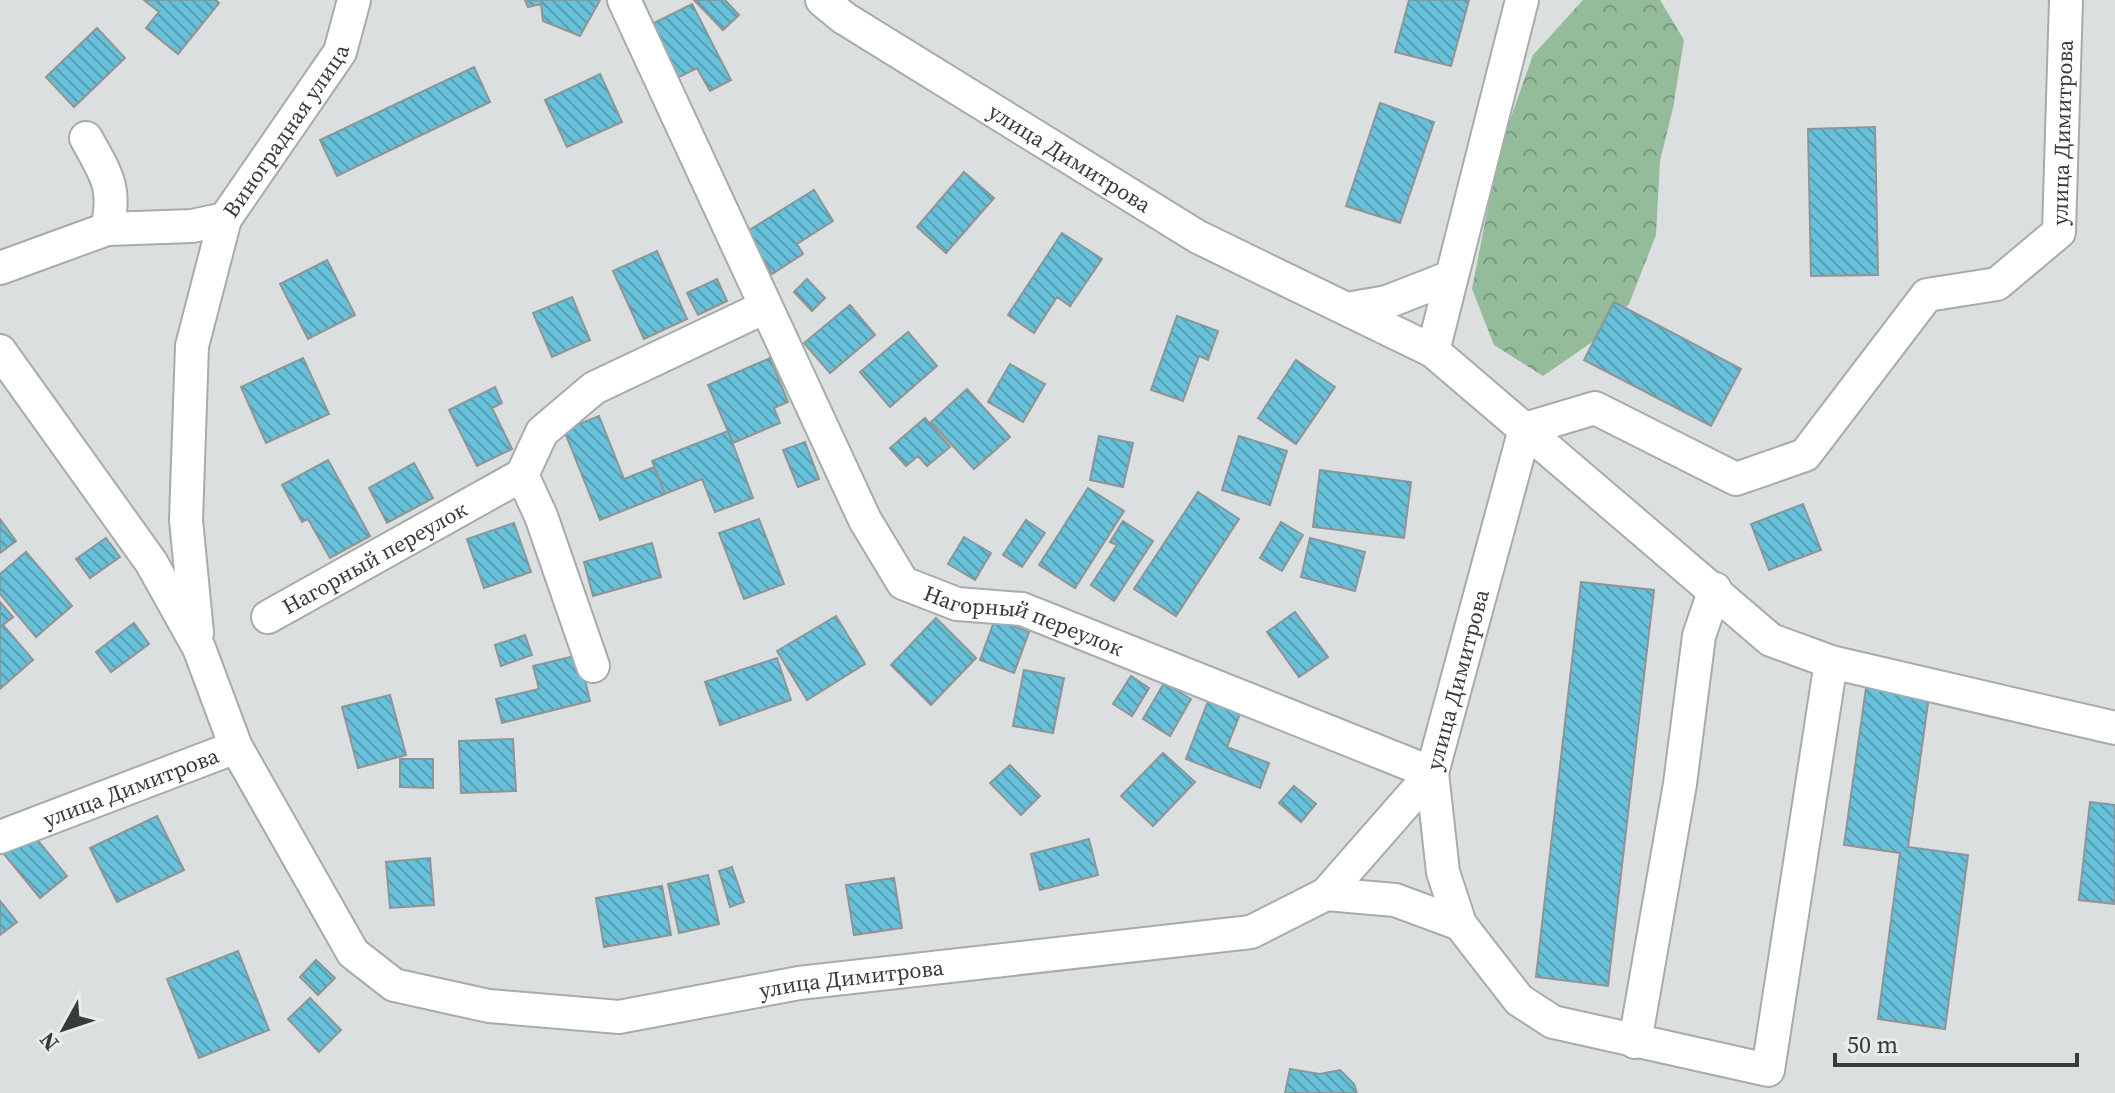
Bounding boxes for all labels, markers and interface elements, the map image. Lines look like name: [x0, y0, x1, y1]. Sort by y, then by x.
street label: улица Димитрова: [2044, 39, 2080, 226]
street label: Виноградная улица: [216, 41, 356, 223]
street label: улица Димитрова: [983, 96, 1157, 220]
street label: Нагорный переулок: [277, 494, 472, 621]
street label: Нагорный переулок: [919, 578, 1128, 663]
street label: улица Димитрова: [1418, 585, 1496, 773]
street label: улица Димитрова: [39, 740, 224, 834]
street label: улица Димитрова: [756, 952, 946, 1005]
north arrow: [24, 989, 104, 1069]
scale bar: [1835, 1017, 2077, 1067]
text: N: [32, 1026, 65, 1058]
text: 50 m: [1847, 1028, 1898, 1061]

